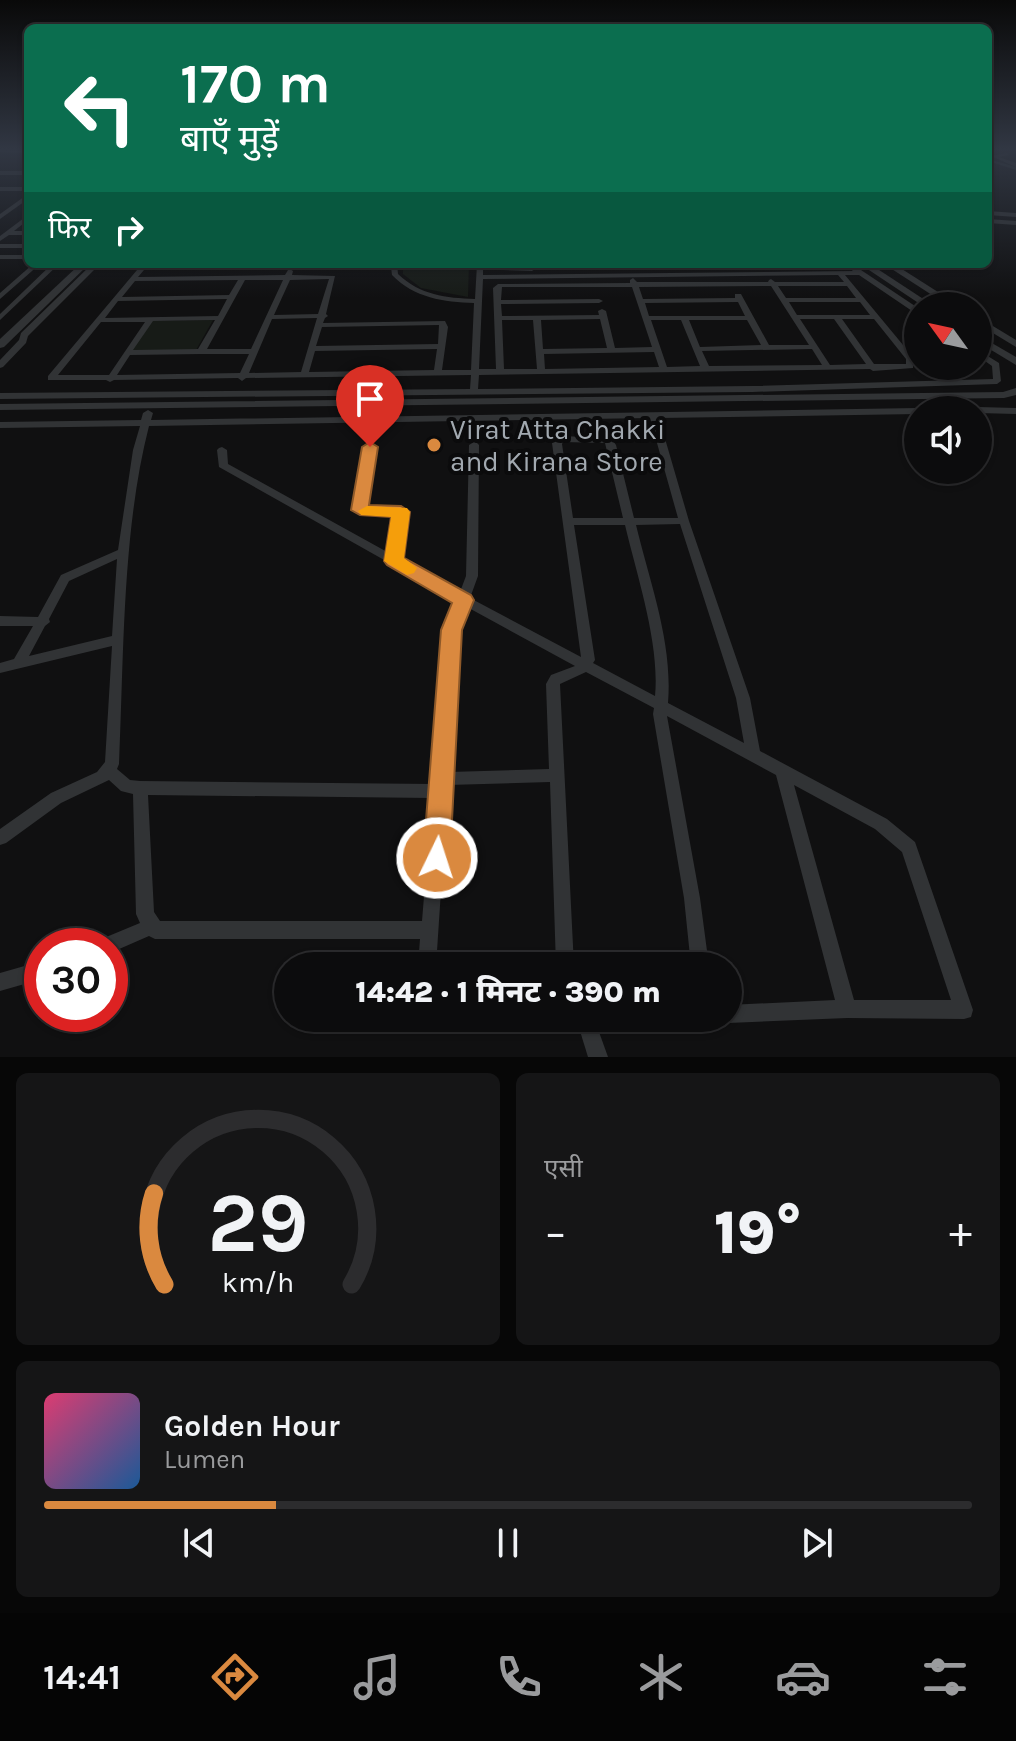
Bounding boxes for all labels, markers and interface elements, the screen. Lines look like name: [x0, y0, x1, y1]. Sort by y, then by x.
text: 170 m: [180, 51, 331, 116]
icon: left: [48, 56, 152, 160]
text: बाएँ मुड़ें: [180, 118, 279, 160]
icon: right: [107, 208, 151, 252]
text: फिर: [48, 210, 91, 246]
north arrow: [904, 292, 992, 380]
map controls: [904, 292, 992, 484]
pin: [336, 365, 404, 447]
icon: arrive: [348, 377, 392, 421]
button: sound: [904, 396, 992, 484]
place label: Virat Atta Chakki and Kirana Store: [450, 413, 665, 478]
marker: Virat Atta Chakki and Kirana Store: [425, 436, 443, 454]
position arrow: [395, 816, 479, 900]
speed limit sign: 30: [24, 928, 128, 1032]
text: 14:42 · 1 मिनट · 390 m: [355, 974, 661, 1010]
text: एसी: [544, 1153, 583, 1184]
text: 29: [207, 1175, 309, 1272]
text: 19°: [714, 1198, 802, 1268]
text: −: [544, 1207, 567, 1258]
text: +: [949, 1207, 972, 1258]
text: km/h: [222, 1266, 294, 1299]
text: Golden Hour: [164, 1408, 340, 1444]
text: Lumen: [164, 1444, 245, 1475]
icon: previous: [177, 1521, 221, 1565]
icon: pause: [486, 1521, 530, 1565]
icon: next: [795, 1521, 839, 1565]
icon: directions: [207, 1649, 263, 1705]
icon: music: [349, 1649, 405, 1705]
icon: phone: [491, 1649, 547, 1705]
icon: climate: [633, 1649, 689, 1705]
icon: car: [775, 1649, 831, 1705]
icon: filters: [917, 1649, 973, 1705]
text: 14:41: [43, 1656, 121, 1698]

